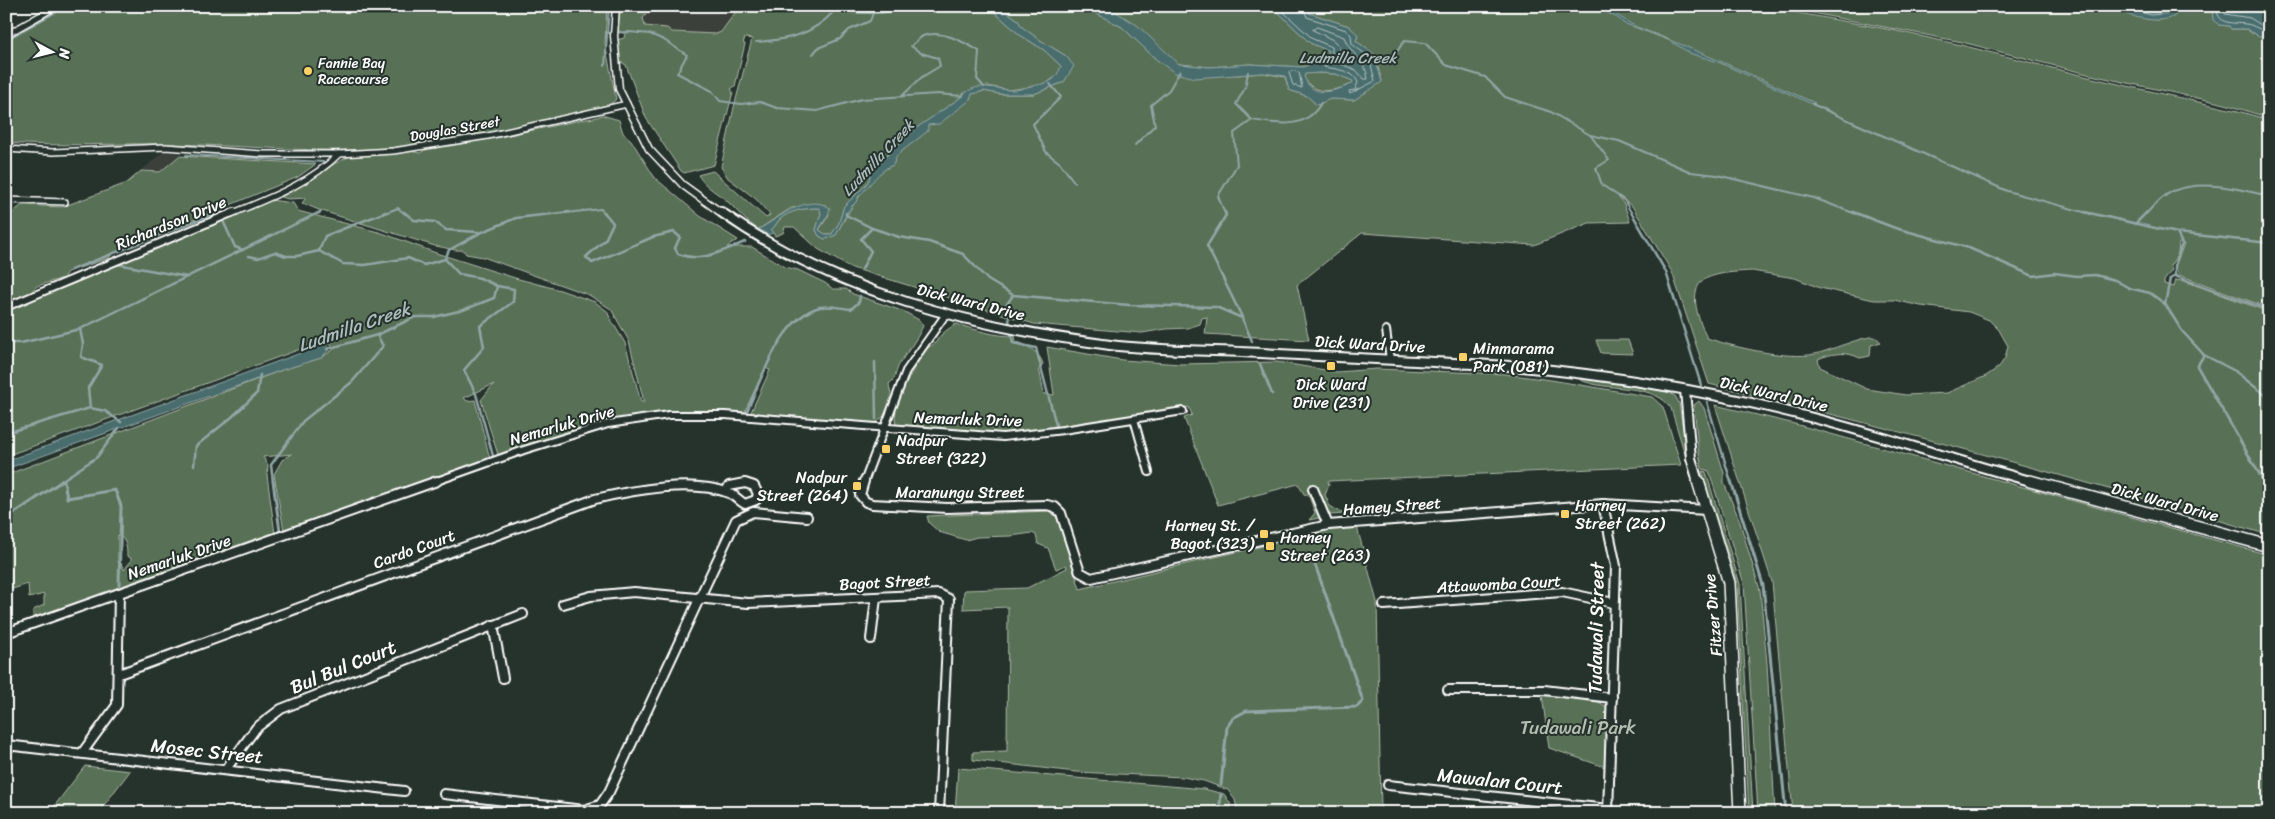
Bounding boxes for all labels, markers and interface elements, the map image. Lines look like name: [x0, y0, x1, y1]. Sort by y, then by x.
north arrow: [28, 28, 78, 78]
water label: Ludmilla Creek: [1299, 45, 1398, 71]
text: N: [51, 46, 78, 60]
place label: Fannie Bay Racecourse: [318, 51, 389, 92]
marker: Fannie Bay Racecourse: [302, 65, 314, 77]
street label: Douglas Street: [408, 109, 503, 149]
water label: Ludmilla Creek: [835, 113, 921, 202]
street label: Richardson Drive: [111, 187, 231, 259]
street label: Dick Ward Drive: [914, 275, 1028, 329]
water label: Ludmilla Creek: [294, 292, 416, 361]
street label: Dick Ward Drive: [1314, 327, 1426, 361]
place label: Minmarama Park (081): [1473, 334, 1554, 381]
marker: Minmarama Park (081): [1457, 351, 1469, 363]
marker: Dick Ward Drive (231): [1325, 360, 1337, 372]
street label: Dick Ward Drive: [1717, 367, 1831, 421]
place label: Dick Ward Drive (231): [1293, 370, 1371, 417]
street label: Nemarluk Drive: [506, 396, 618, 454]
street label: Nemarluk Drive: [913, 403, 1023, 435]
place label: Nadpur Street (322): [896, 426, 987, 473]
marker: Nadpur Street (322): [880, 443, 892, 455]
place label: Nadpur Street (264): [757, 463, 848, 510]
street label: Dick Ward Drive: [2108, 474, 2222, 530]
street label: Maranungu Street: [896, 478, 1024, 507]
marker: Nadpur Street (264): [851, 480, 863, 492]
street label: Hamey Street: [1342, 488, 1442, 524]
place label: Harney Street (262): [1575, 491, 1666, 538]
marker: Harney Street (262): [1559, 508, 1571, 520]
place label: Harney St. / Bagot (323): [1165, 511, 1256, 558]
street label: Cardo Court: [369, 521, 459, 577]
place label: Harney Street (263): [1280, 523, 1370, 570]
street label: Nemarluk Drive: [123, 526, 235, 588]
marker: Harney St. / Bagot (323): [1258, 528, 1270, 540]
marker: Harney Street (263): [1264, 540, 1276, 552]
street label: Tudawali Street: [1578, 561, 1614, 694]
street label: Bagot Street: [839, 565, 931, 599]
street label: Attawomba Court: [1435, 566, 1562, 602]
street label: Fitzer Drive: [1695, 572, 1731, 658]
street label: Bul Bul Court: [285, 631, 401, 703]
park label: Tudawali Park: [1520, 711, 1636, 744]
street label: Mosec Street: [149, 729, 265, 773]
street label: Mawalan Court: [1436, 758, 1564, 804]

